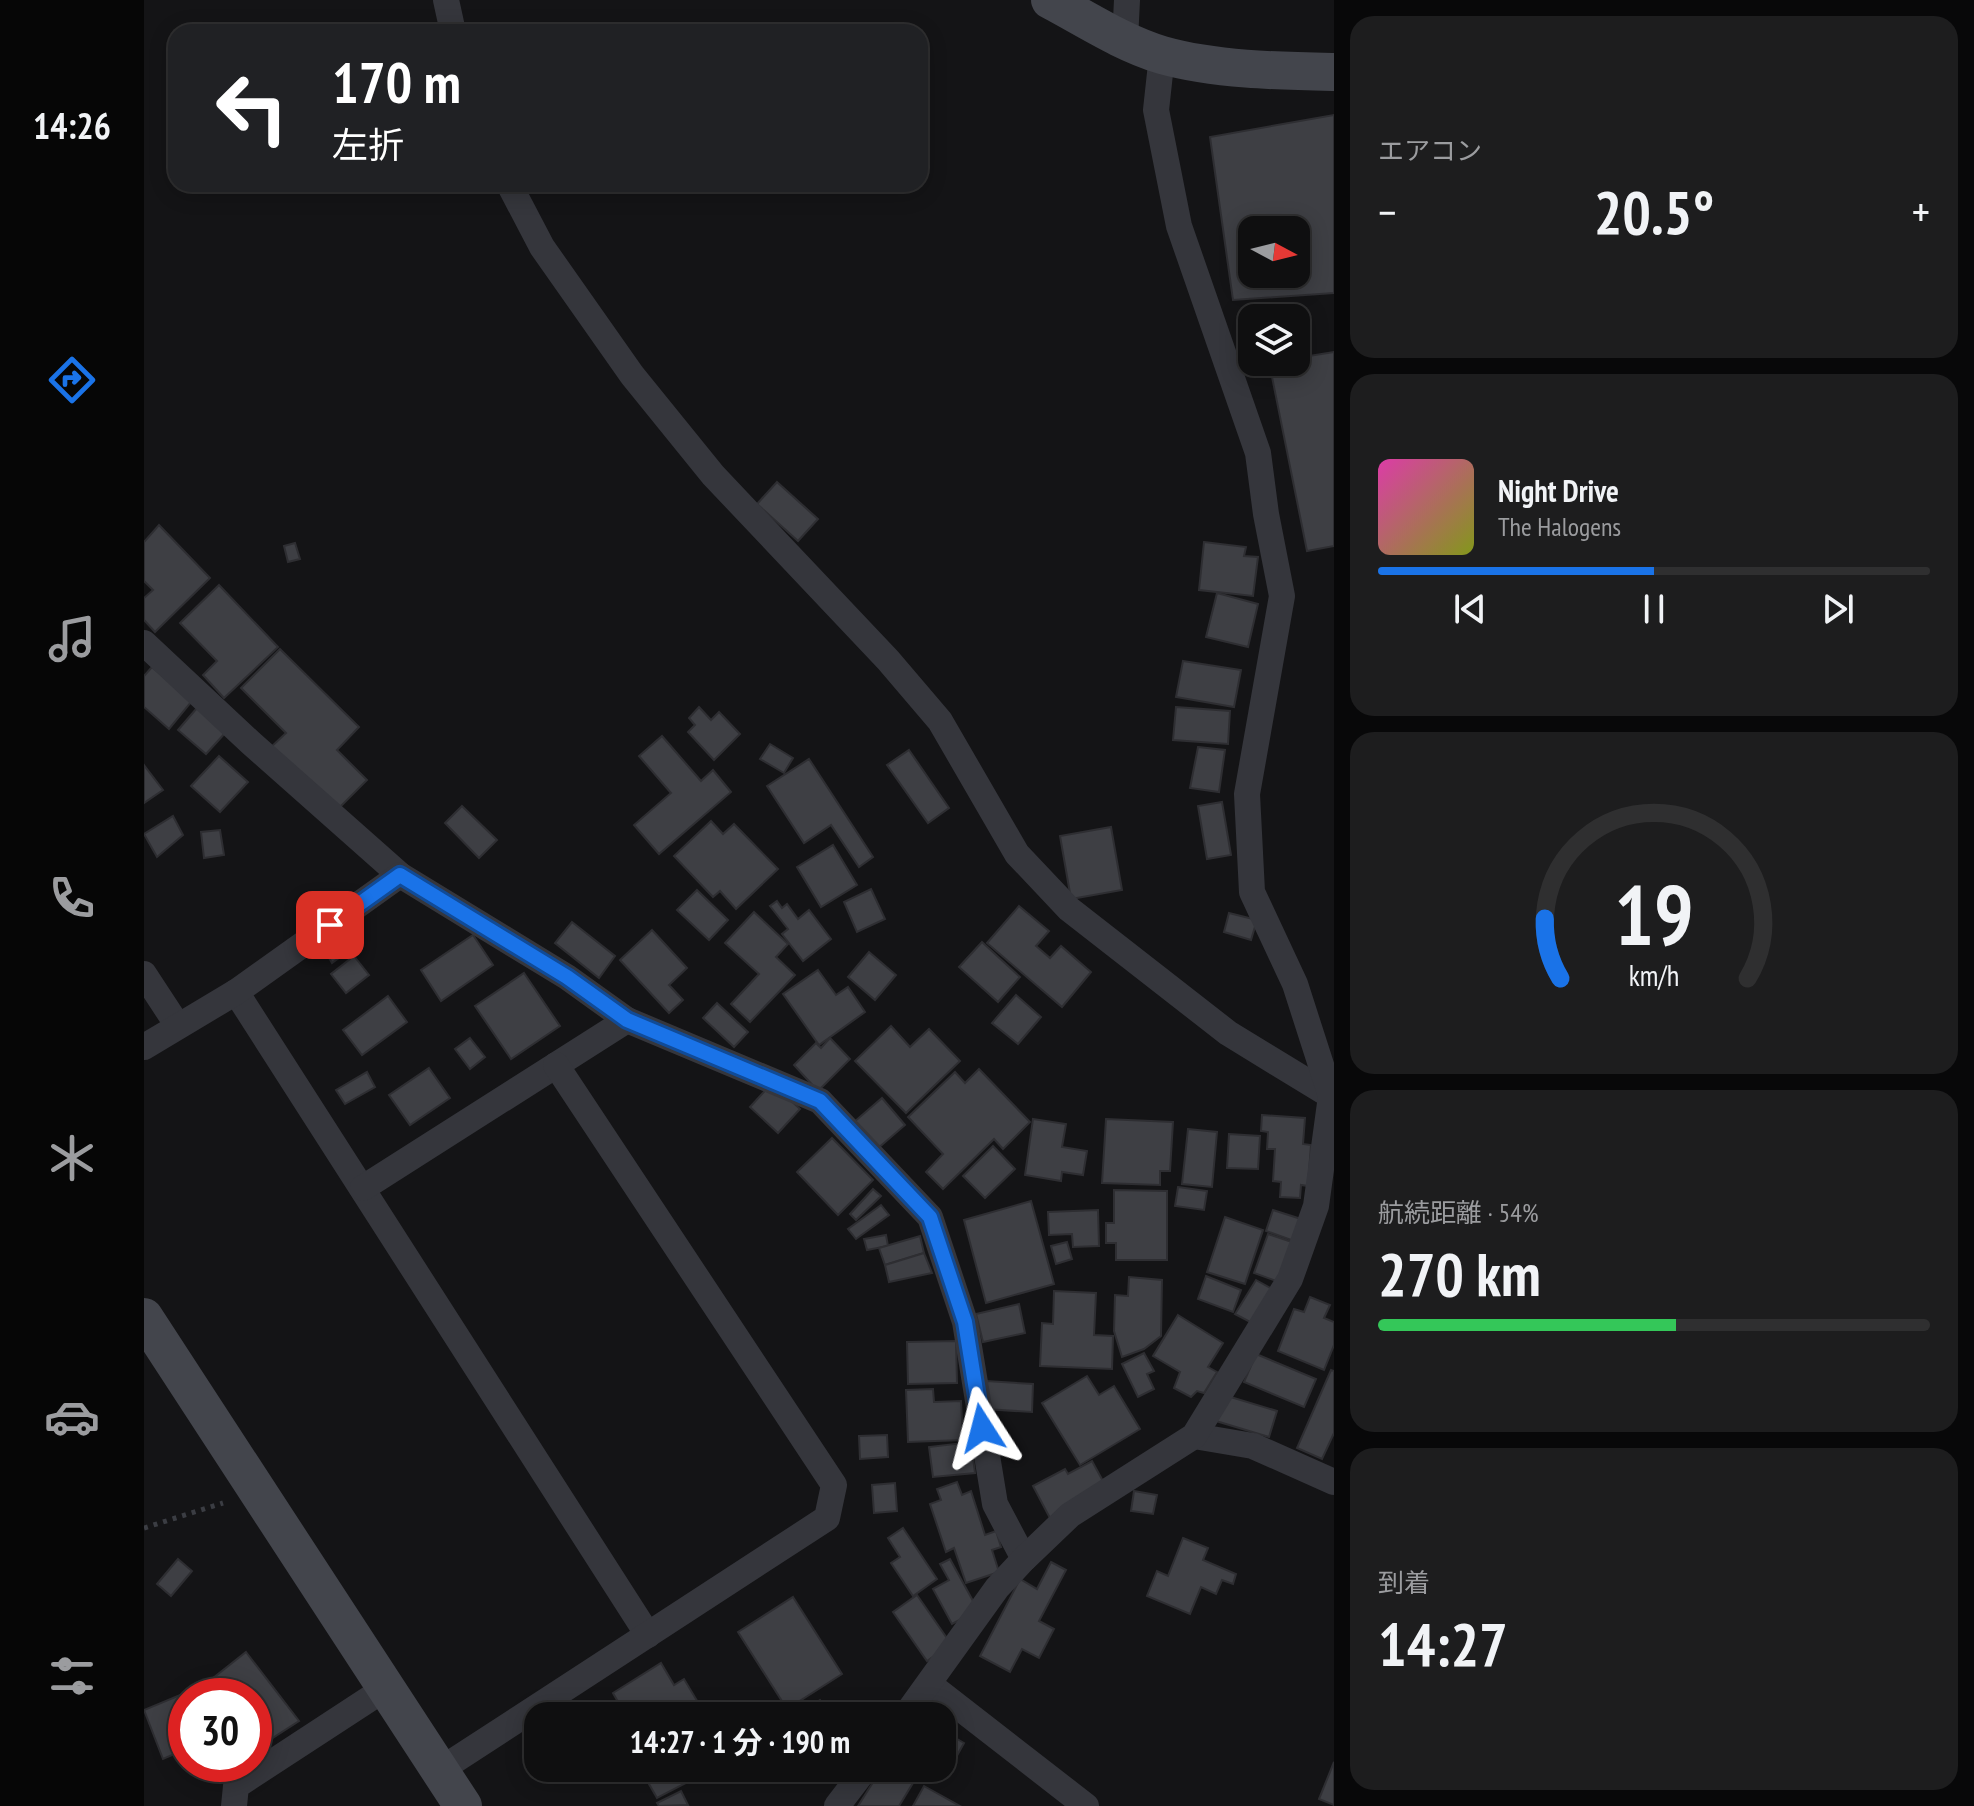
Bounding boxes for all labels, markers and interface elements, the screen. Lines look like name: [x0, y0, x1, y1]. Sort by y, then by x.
text: 170 m: [332, 46, 461, 118]
icon: left: [200, 56, 304, 160]
text: 14:26: [33, 102, 111, 149]
text: 左折: [332, 121, 404, 168]
text: エアコン: [1378, 134, 1482, 167]
text: 20.5°: [1594, 173, 1714, 251]
text: −: [1378, 183, 1396, 240]
text: +: [1912, 183, 1930, 240]
north arrow: [1238, 216, 1310, 288]
map controls: [1238, 216, 1310, 376]
button: layers: [1238, 304, 1310, 376]
icon: directions: [44, 352, 100, 408]
text: Night Drive: [1498, 471, 1619, 510]
text: The Halogens: [1498, 510, 1621, 543]
icon: previous: [1448, 587, 1492, 631]
icon: pause: [1632, 587, 1676, 631]
icon: next: [1816, 587, 1860, 631]
icon: music: [44, 611, 100, 667]
text: 19: [1614, 860, 1694, 968]
icon: phone: [44, 870, 100, 926]
pin: [296, 891, 364, 959]
icon: arrive: [308, 903, 352, 947]
text: km/h: [1629, 957, 1679, 994]
icon: climate: [44, 1130, 100, 1186]
text: 航続距離 · 54%: [1378, 1196, 1539, 1229]
text: 270 km: [1378, 1235, 1541, 1313]
position arrow: [940, 1386, 1024, 1470]
icon: car: [44, 1389, 100, 1445]
text: 到着: [1378, 1566, 1430, 1599]
text: 14:27: [1378, 1605, 1508, 1683]
icon: filters: [44, 1648, 100, 1704]
speed limit sign: 30: [168, 1678, 272, 1782]
text: 14:27 · 1 分 · 190 m: [630, 1722, 850, 1761]

